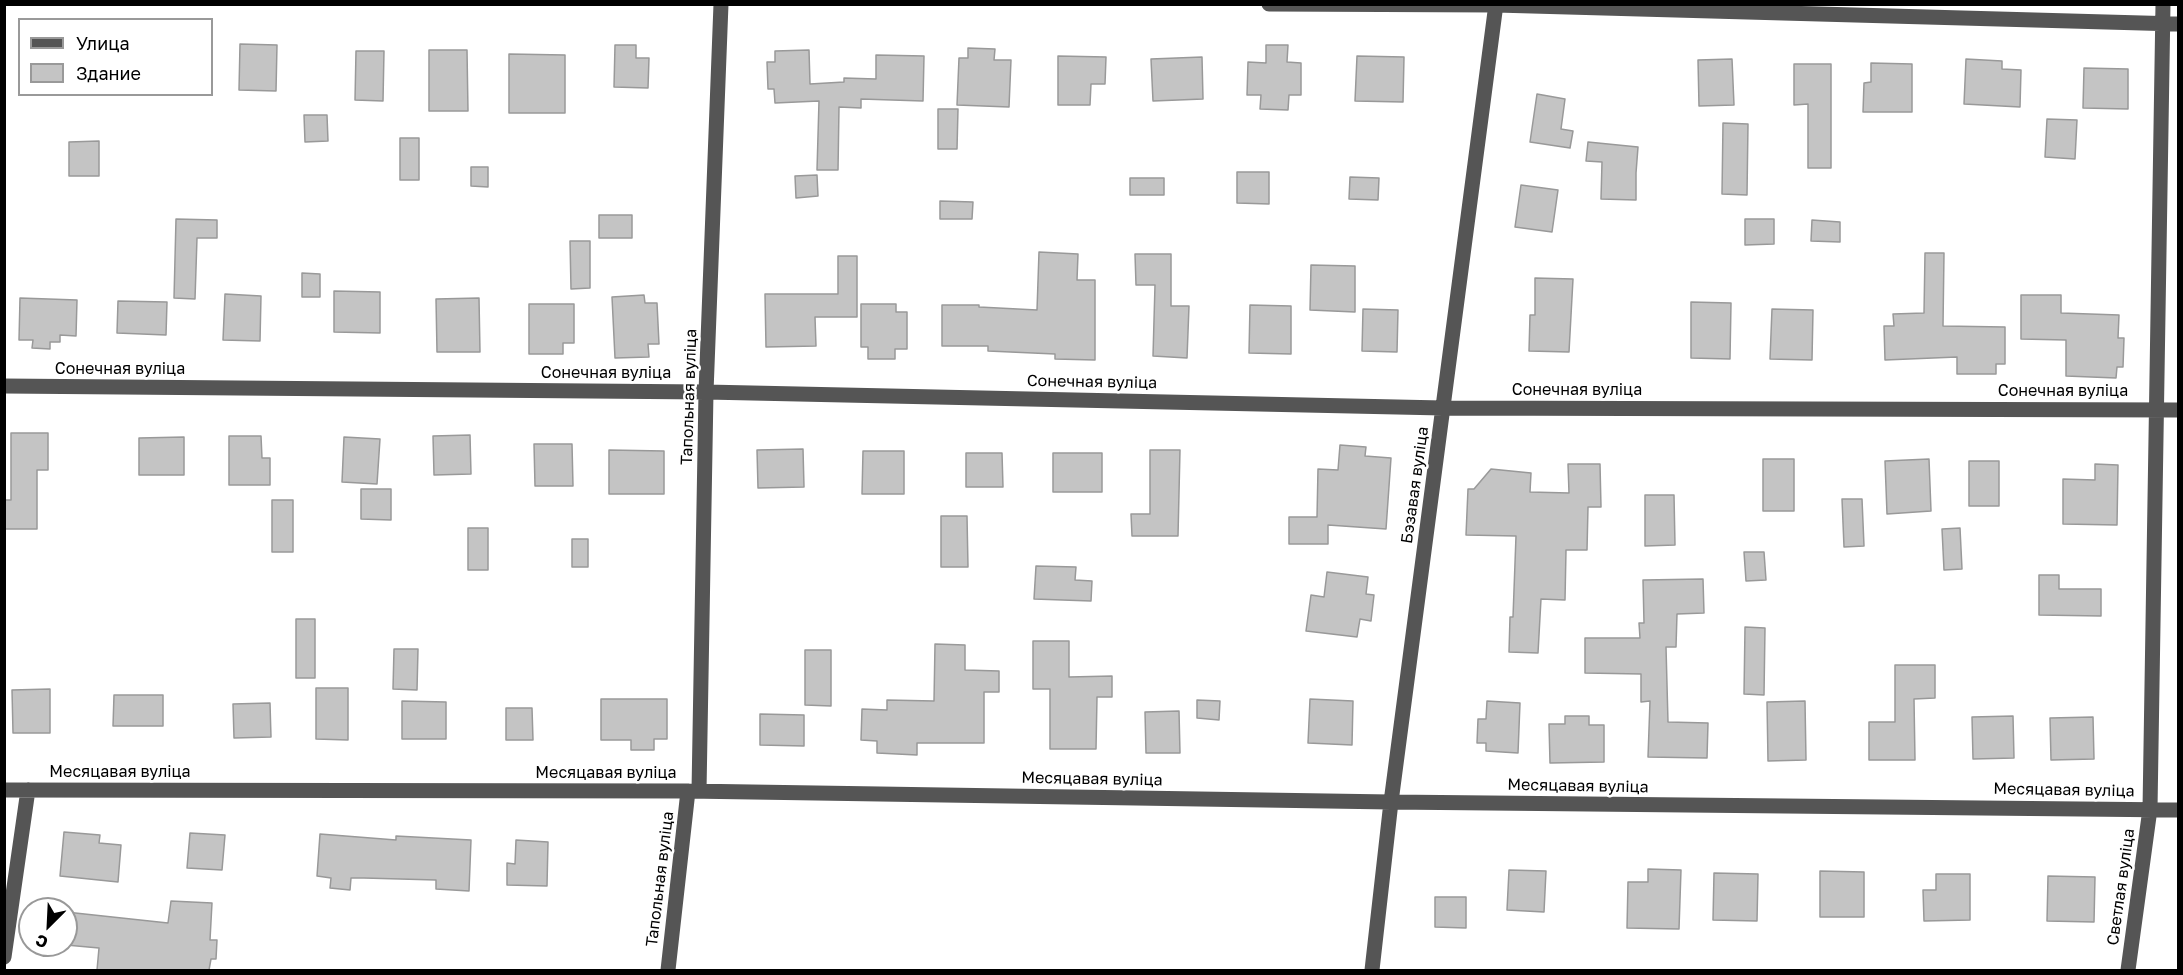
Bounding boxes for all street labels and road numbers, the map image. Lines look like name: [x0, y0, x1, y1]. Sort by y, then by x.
street label: Тапольная вуліца: [677, 329, 701, 465]
street label: Сонечная вуліца: [55, 359, 185, 379]
street label: Сонечная вуліца: [541, 363, 671, 383]
street label: Сонечная вуліца: [1027, 371, 1157, 393]
street label: Сонечная вуліца: [1512, 380, 1642, 400]
street label: Сонечная вуліца: [1998, 381, 2128, 401]
street label: Бэзавая вуліца: [1397, 425, 1433, 545]
street label: Месяцавая вуліца: [49, 762, 191, 782]
street label: Месяцавая вуліца: [535, 763, 677, 783]
street label: Месяцавая вуліца: [1021, 768, 1163, 790]
street label: Месяцавая вуліца: [1507, 775, 1649, 797]
street label: Месяцавая вуліца: [1993, 779, 2135, 801]
street label: Тапольная вуліца: [642, 810, 678, 948]
street label: Светлая вуліца: [2103, 827, 2139, 947]

